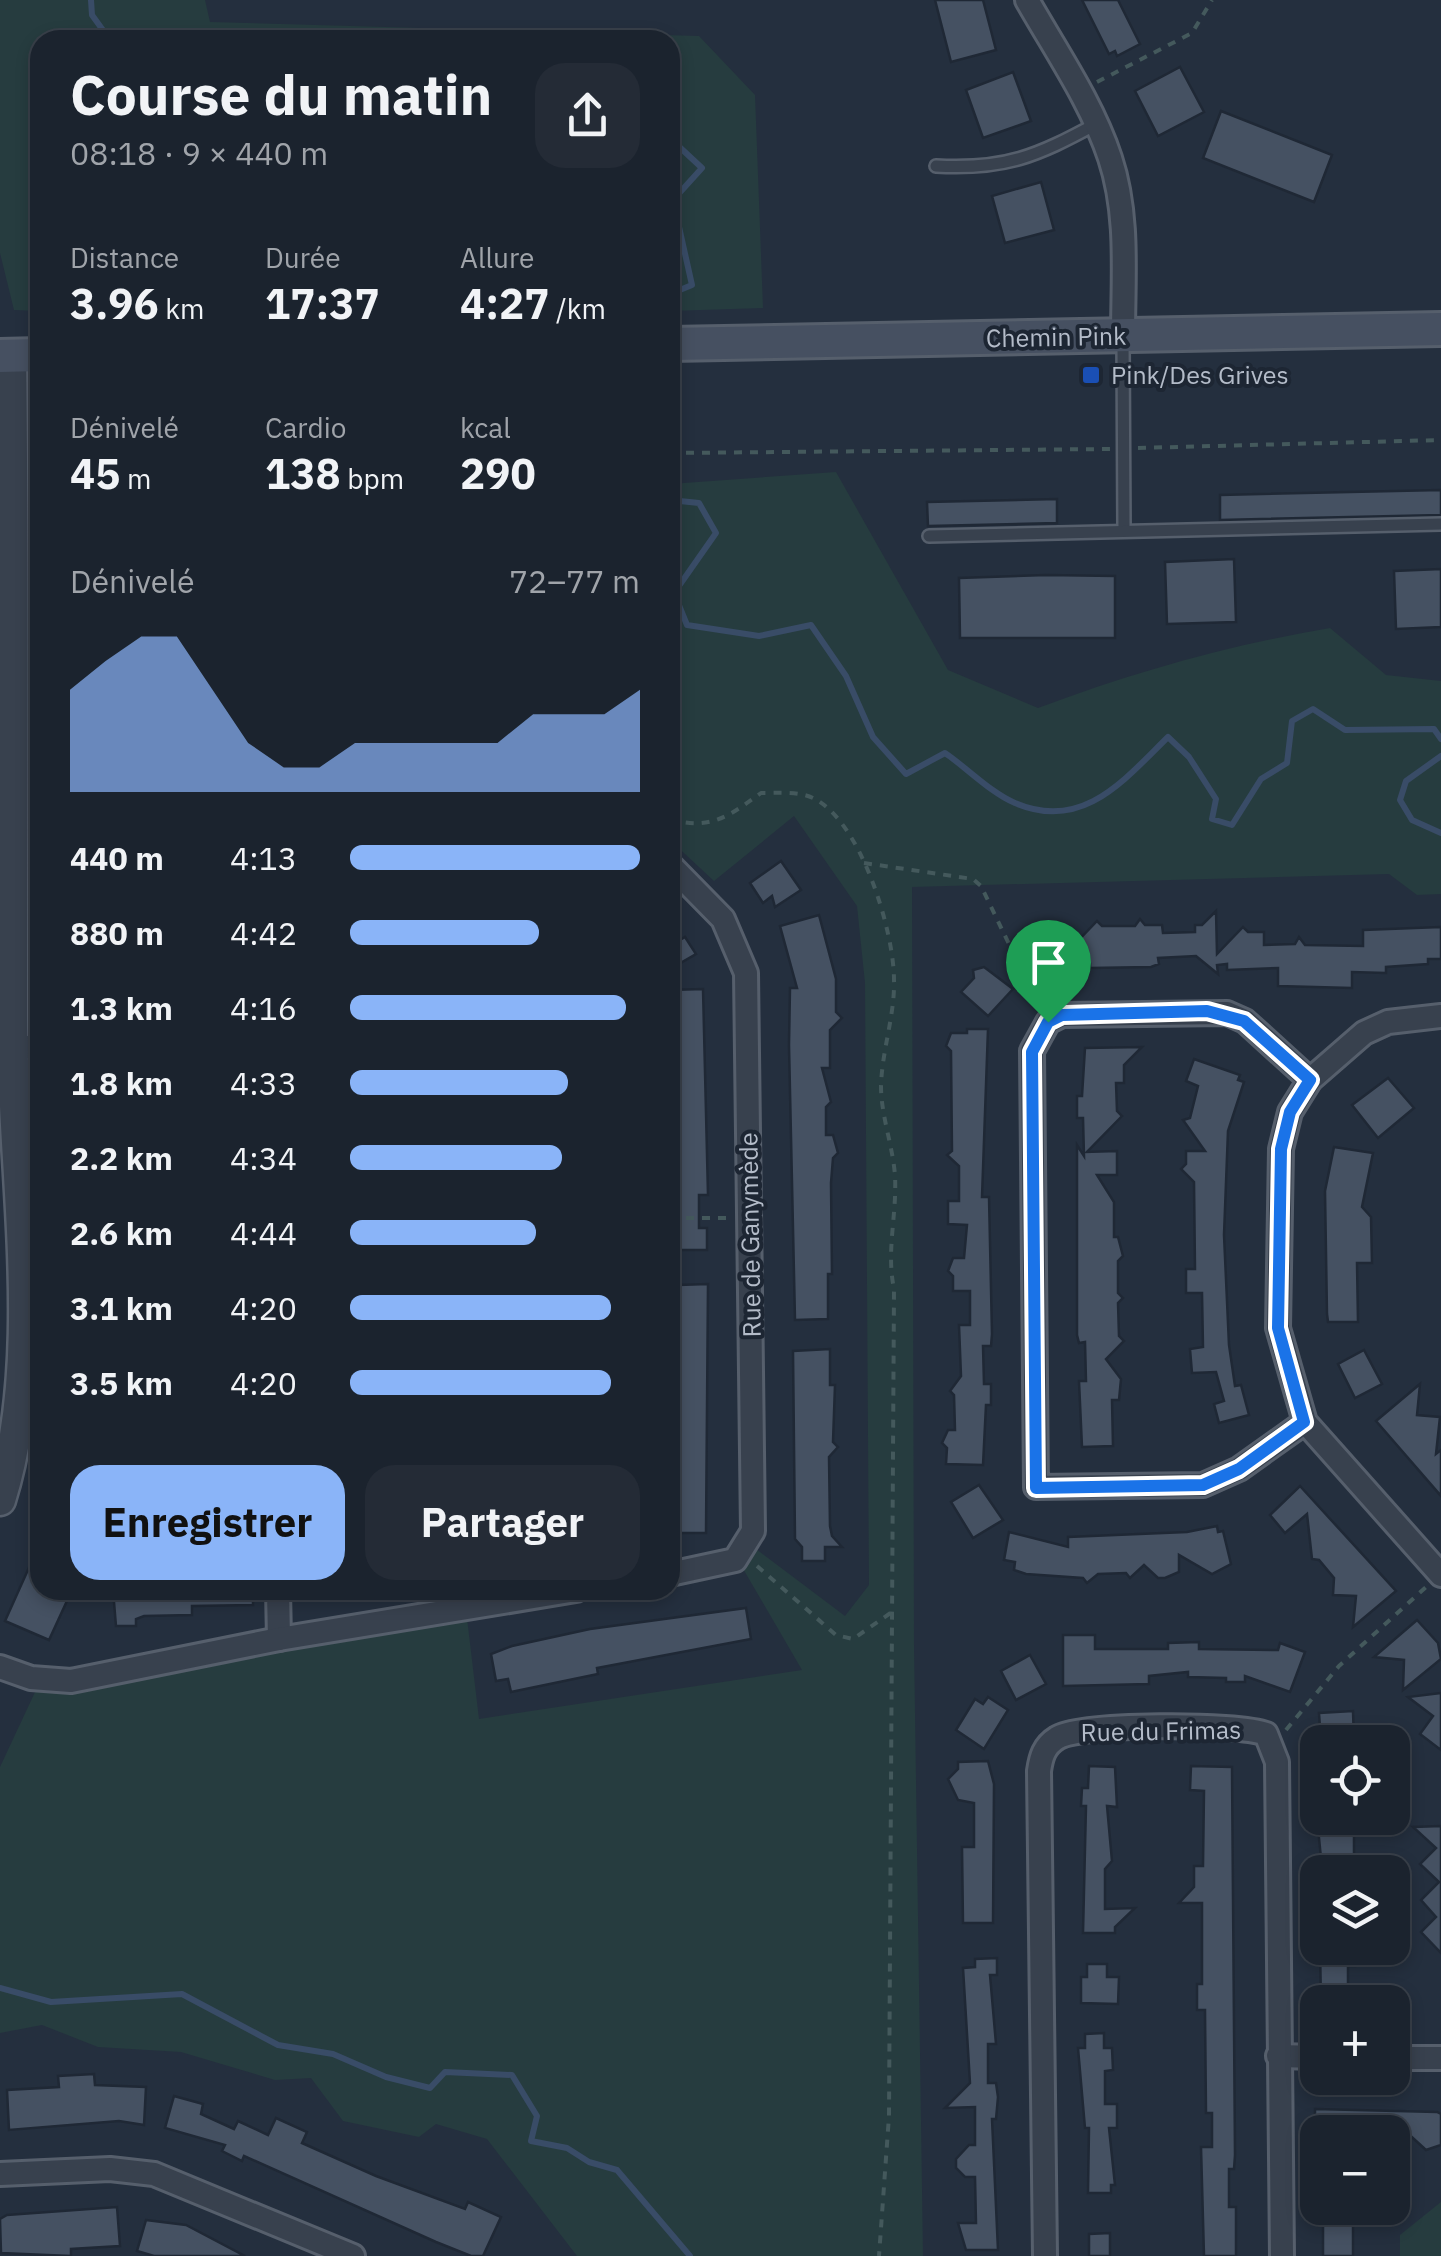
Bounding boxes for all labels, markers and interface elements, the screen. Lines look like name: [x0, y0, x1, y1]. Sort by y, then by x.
text: Course du matin: [70, 59, 492, 130]
button: share: [535, 63, 640, 168]
text: 08:18 · 9 × 440 m: [70, 132, 328, 174]
text: Distance: [70, 239, 179, 276]
text: Durée: [265, 239, 341, 276]
text: Allure: [460, 239, 534, 276]
text: 3.96: [70, 276, 159, 331]
text: 17:37: [265, 276, 380, 331]
text: 4:27: [460, 276, 549, 331]
text: km: [159, 290, 204, 327]
text: /km: [549, 290, 606, 327]
street label: Chemin Pink: [986, 319, 1126, 354]
place label: Pink/Des Grives: [1111, 358, 1289, 391]
marker: Pink/Des Grives: [1080, 364, 1102, 386]
text: Dénivelé: [70, 409, 179, 446]
text: Cardio: [265, 409, 346, 446]
text: kcal: [460, 409, 511, 446]
text: 45: [70, 446, 120, 501]
text: 138: [265, 446, 341, 501]
text: 290: [460, 446, 536, 501]
text: m: [120, 460, 151, 497]
text: bpm: [341, 460, 404, 497]
text: Dénivelé: [70, 560, 195, 602]
text: 72–77 m: [509, 560, 640, 602]
text: 440 m: [70, 837, 164, 879]
text: 4:13: [230, 837, 297, 879]
text: 880 m: [70, 912, 164, 954]
text: 4:42: [230, 912, 297, 954]
pin: [1006, 920, 1091, 1023]
icon: arrive: [1021, 935, 1076, 990]
text: 1.3 km: [70, 987, 173, 1029]
text: 4:16: [230, 987, 297, 1029]
text: 1.8 km: [70, 1062, 173, 1104]
text: 4:33: [230, 1062, 297, 1104]
street label: Rue de Ganymède: [731, 1132, 768, 1338]
text: 2.2 km: [70, 1137, 173, 1179]
text: 4:34: [230, 1137, 297, 1179]
text: 2.6 km: [70, 1212, 173, 1254]
text: 4:44: [230, 1212, 297, 1254]
text: 3.1 km: [70, 1287, 173, 1329]
text: 4:20: [230, 1287, 297, 1329]
text: 3.5 km: [70, 1362, 173, 1404]
text: 4:20: [230, 1362, 297, 1404]
button: Enregistrer: [70, 1465, 345, 1580]
button: Partager: [365, 1465, 640, 1580]
street label: Rue du Frimas: [1080, 1713, 1242, 1748]
map controls: [1300, 1725, 1410, 2225]
button: locate: [1300, 1725, 1410, 1835]
button: layers: [1300, 1855, 1410, 1965]
button: +: [1300, 1985, 1410, 2095]
button: −: [1300, 2115, 1410, 2225]

